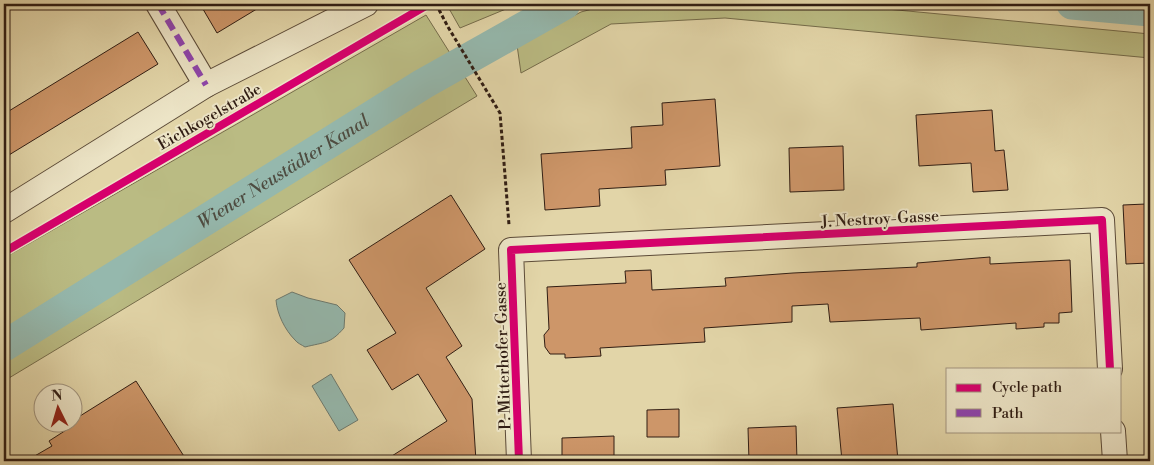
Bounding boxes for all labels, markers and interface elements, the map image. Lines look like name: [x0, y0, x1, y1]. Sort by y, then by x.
street label: Eichkogelstraße: [154, 79, 265, 155]
water label: Wiener Neustädter Kanal: [193, 109, 374, 234]
street label: J. Nestroy-Gasse: [820, 206, 940, 232]
street label: P. Mitterhofer-Gasse: [490, 282, 516, 430]
legend: [946, 368, 1122, 432]
text: Cycle path: [992, 378, 1062, 397]
north arrow: [32, 382, 82, 432]
text: N: [51, 387, 63, 405]
text: Path: [992, 404, 1024, 423]

